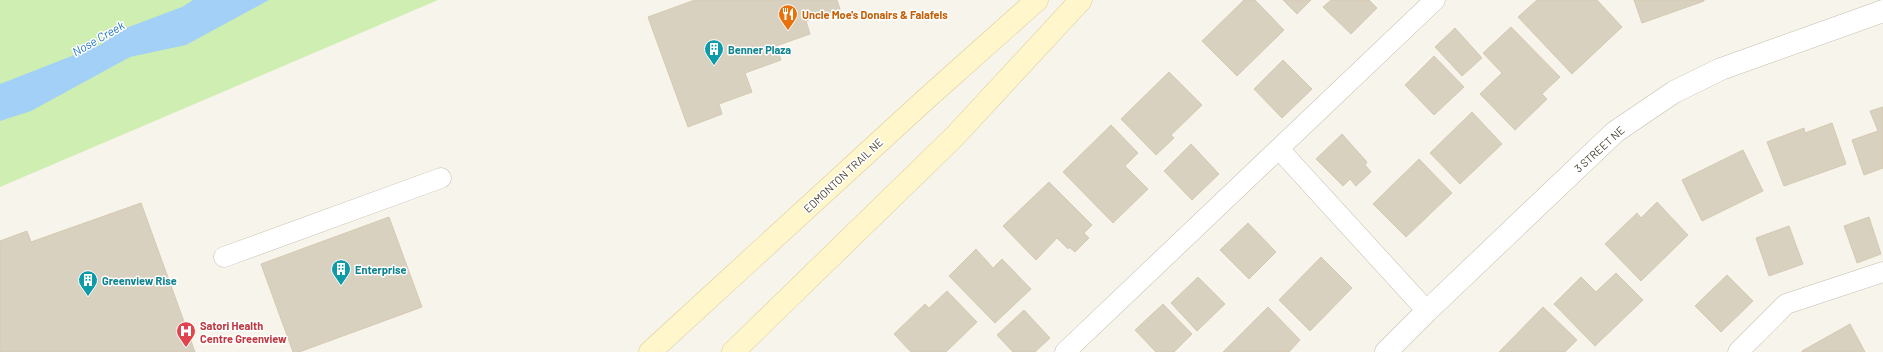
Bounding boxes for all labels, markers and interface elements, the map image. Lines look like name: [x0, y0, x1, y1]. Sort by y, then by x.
restaurant icon: Uncle Moe's Donairs & Falafels: [777, 3, 799, 31]
place label: Uncle Moe's Donairs & Falafels: [802, 8, 948, 21]
water label: Nose Creek: [69, 17, 127, 59]
building icon: Benner Plaza: [703, 38, 725, 66]
place label: Benner Plaza: [728, 43, 791, 56]
street label: 3 STREET NE: [1571, 123, 1627, 175]
street label: EDMONTON TRAIL NE: [801, 135, 885, 215]
building icon: Enterprise: [330, 258, 352, 286]
place label: Enterprise: [355, 263, 407, 276]
building icon: Greenview Rise: [77, 269, 99, 297]
place label: Greenview Rise: [102, 274, 177, 287]
place label: Satori Health Centre Greenview: [200, 319, 287, 345]
hospital icon: Satori Health Centre Greenview: [175, 320, 197, 348]

